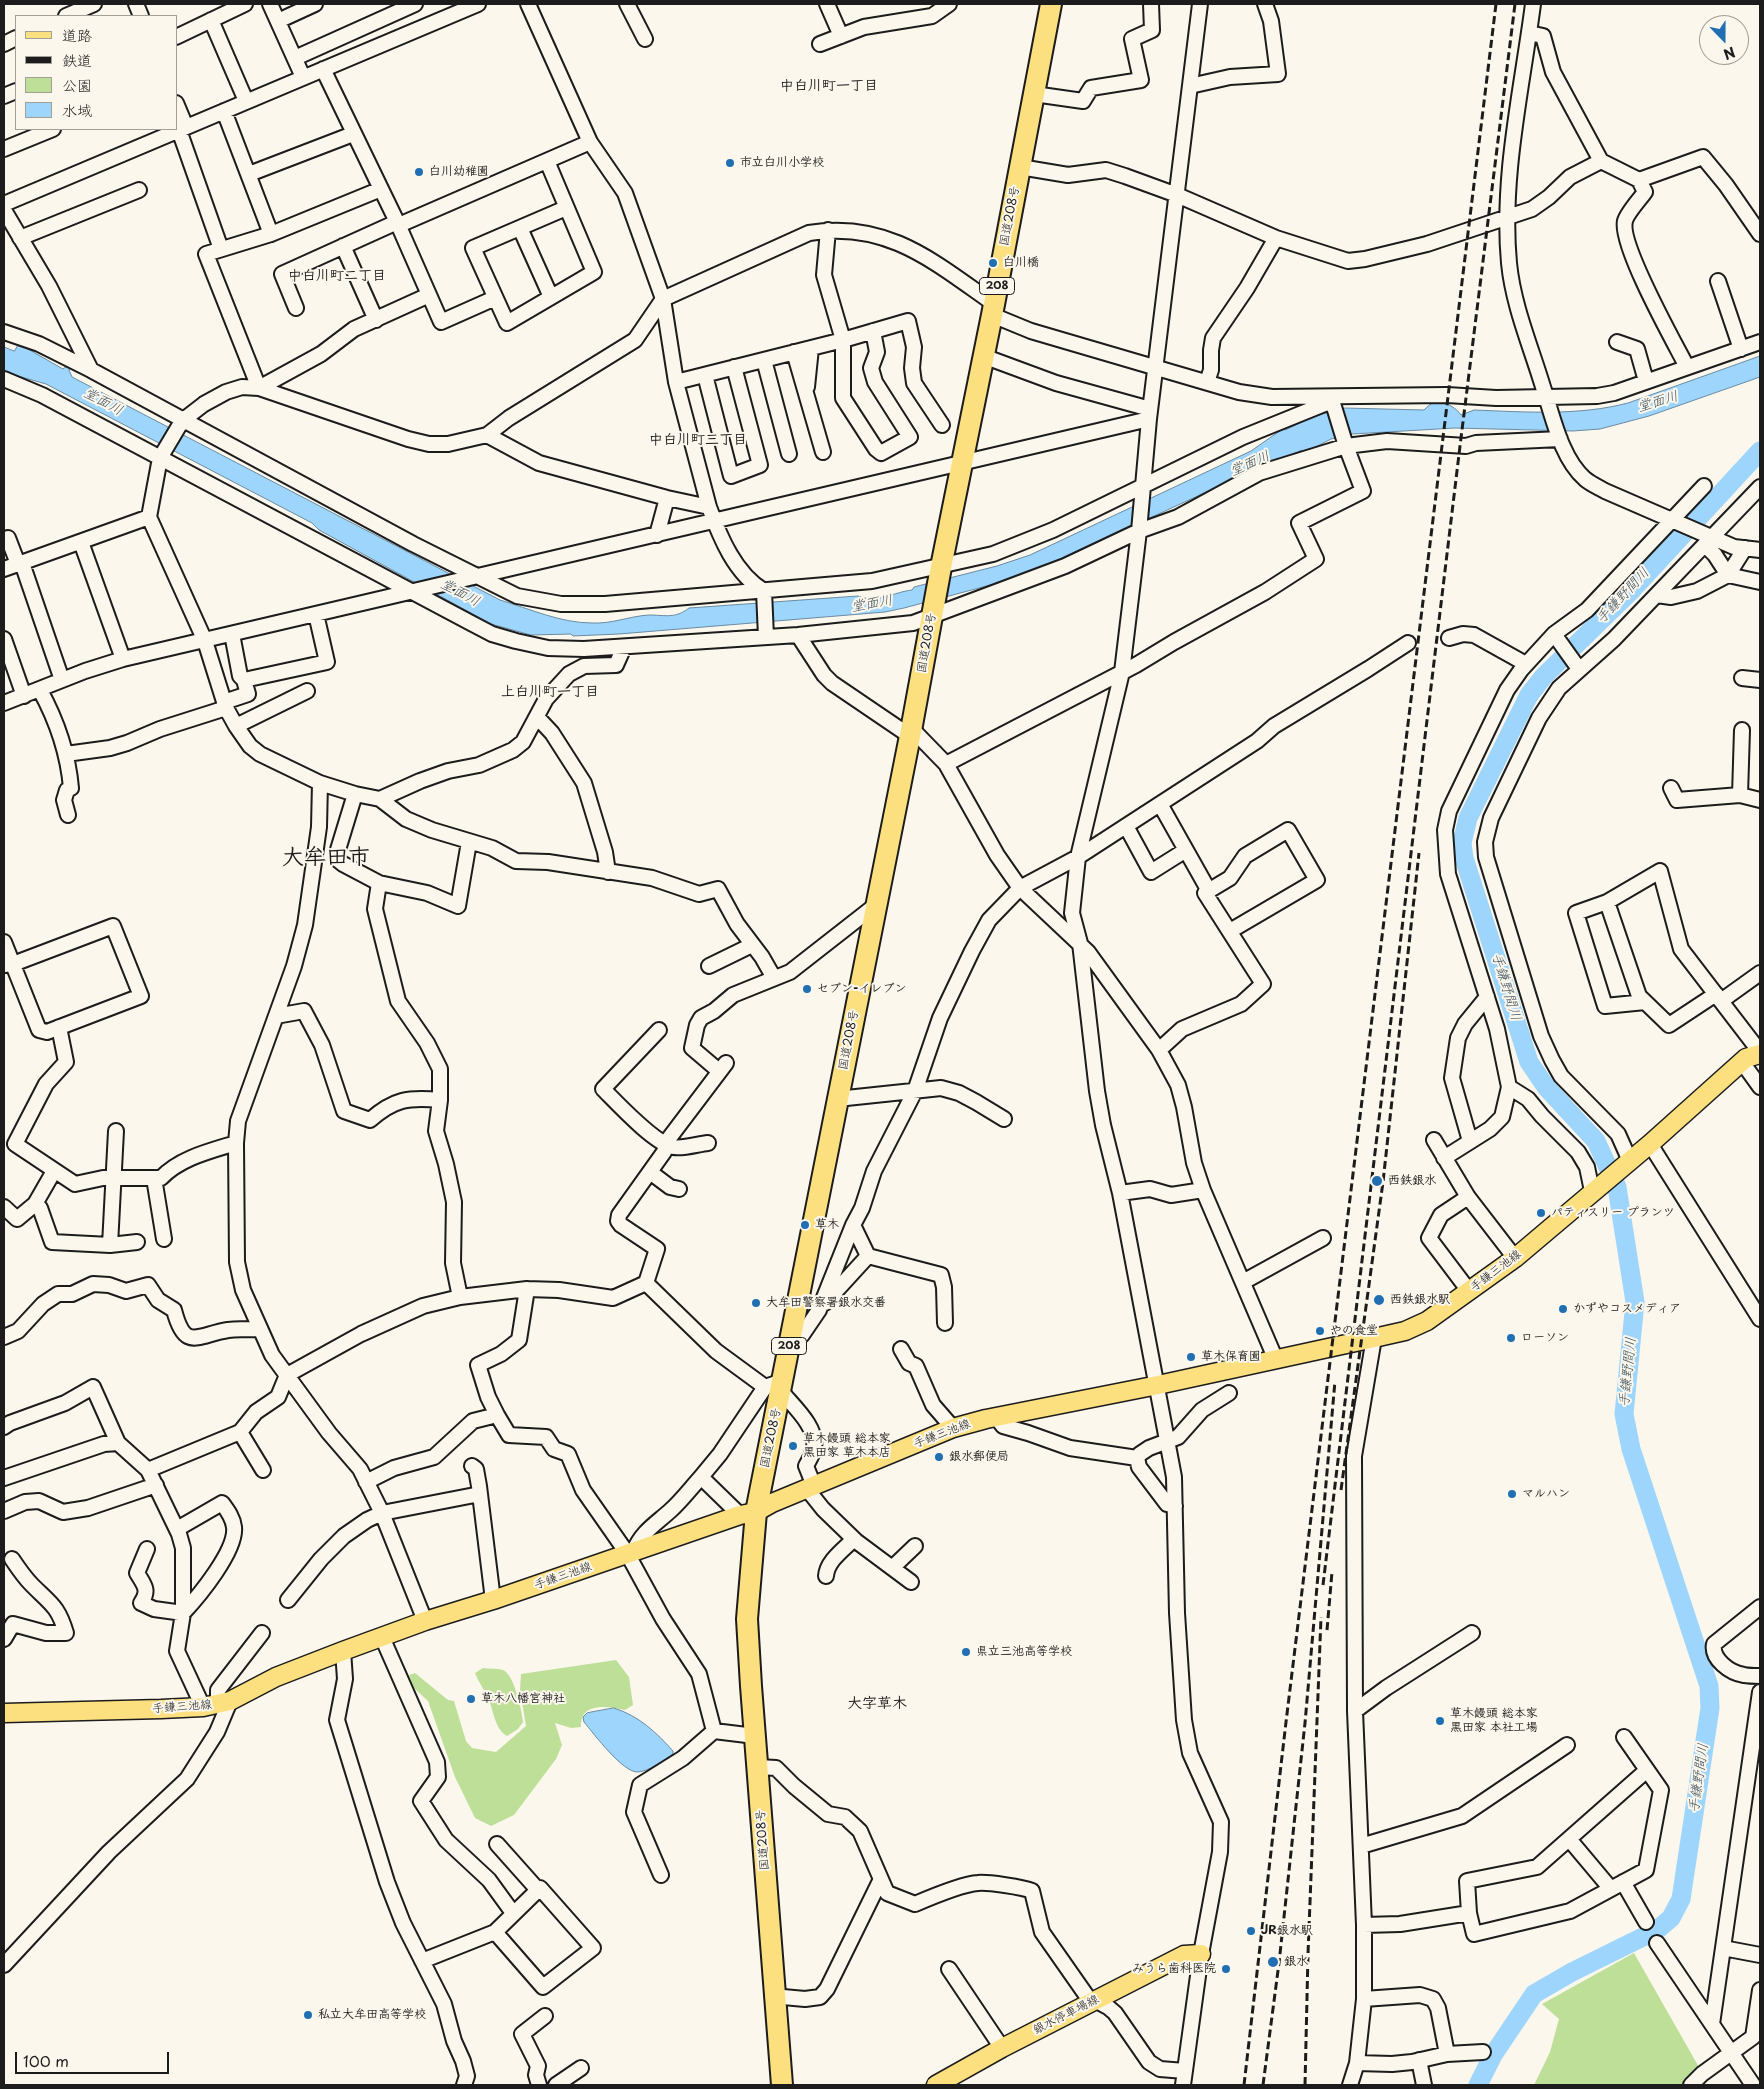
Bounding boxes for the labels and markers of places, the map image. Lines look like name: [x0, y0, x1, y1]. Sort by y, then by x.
place label: 市立白川小学校: [740, 156, 824, 170]
marker: 市立白川小学校: [724, 157, 736, 169]
place label: 白川幼稚園: [429, 165, 489, 179]
marker: 白川幼稚園: [413, 166, 425, 178]
place label: 白川橋: [1003, 256, 1039, 270]
marker: 白川橋: [987, 257, 999, 269]
place label: セブン-イレブン: [817, 982, 907, 996]
marker: セブン-イレブン: [801, 983, 813, 995]
marker: 西鉄銀水: [1370, 1174, 1384, 1188]
place label: 西鉄銀水: [1388, 1174, 1436, 1188]
place label: パティスリー プランツ: [1551, 1206, 1675, 1220]
marker: パティスリー プランツ: [1535, 1207, 1547, 1219]
place label: 草木: [815, 1218, 839, 1232]
marker: 草木: [799, 1219, 811, 1231]
marker: 西鉄銀水駅: [1372, 1293, 1386, 1307]
place label: 西鉄銀水駅: [1390, 1293, 1450, 1307]
place label: 大牟田警察署銀水交番: [766, 1296, 886, 1310]
marker: 大牟田警察署銀水交番: [750, 1297, 762, 1309]
place label: かずやコスメディア: [1573, 1302, 1681, 1316]
marker: かずやコスメディア: [1557, 1303, 1569, 1315]
place label: やの食堂: [1330, 1324, 1378, 1338]
marker: やの食堂: [1314, 1325, 1326, 1337]
place label: ローソン: [1521, 1331, 1569, 1345]
marker: ローソン: [1505, 1332, 1517, 1344]
place label: 草木保育園: [1201, 1350, 1261, 1364]
marker: 草木保育園: [1185, 1351, 1197, 1363]
place label: 草木饅頭 総本家 黒田家 草木本店: [803, 1432, 891, 1460]
marker: 草木饅頭 総本家 黒田家 草木本店: [787, 1440, 799, 1452]
place label: 銀水郵便局: [949, 1450, 1009, 1464]
marker: 銀水郵便局: [933, 1451, 945, 1463]
place label: マルハン: [1522, 1487, 1570, 1501]
marker: マルハン: [1506, 1488, 1518, 1500]
place label: 県立三池高等学校: [976, 1645, 1072, 1659]
marker: 県立三池高等学校: [960, 1646, 972, 1658]
place label: 草木八幡宮神社: [481, 1692, 565, 1706]
marker: 草木八幡宮神社: [465, 1693, 477, 1705]
place label: 草木饅頭 総本家 黒田家 本社工場: [1450, 1707, 1538, 1735]
marker: 草木饅頭 総本家 黒田家 本社工場: [1434, 1715, 1446, 1727]
place label: JR銀水駅: [1261, 1924, 1313, 1938]
marker: JR銀水駅: [1245, 1925, 1257, 1937]
marker: 銀水: [1266, 1955, 1280, 1969]
place label: 銀水: [1284, 1955, 1308, 1969]
place label: みうら歯科医院: [1132, 1962, 1216, 1976]
marker: みうら歯科医院: [1220, 1963, 1232, 1975]
place label: 私立大牟田高等学校: [318, 2008, 426, 2022]
marker: 私立大牟田高等学校: [302, 2009, 314, 2021]

